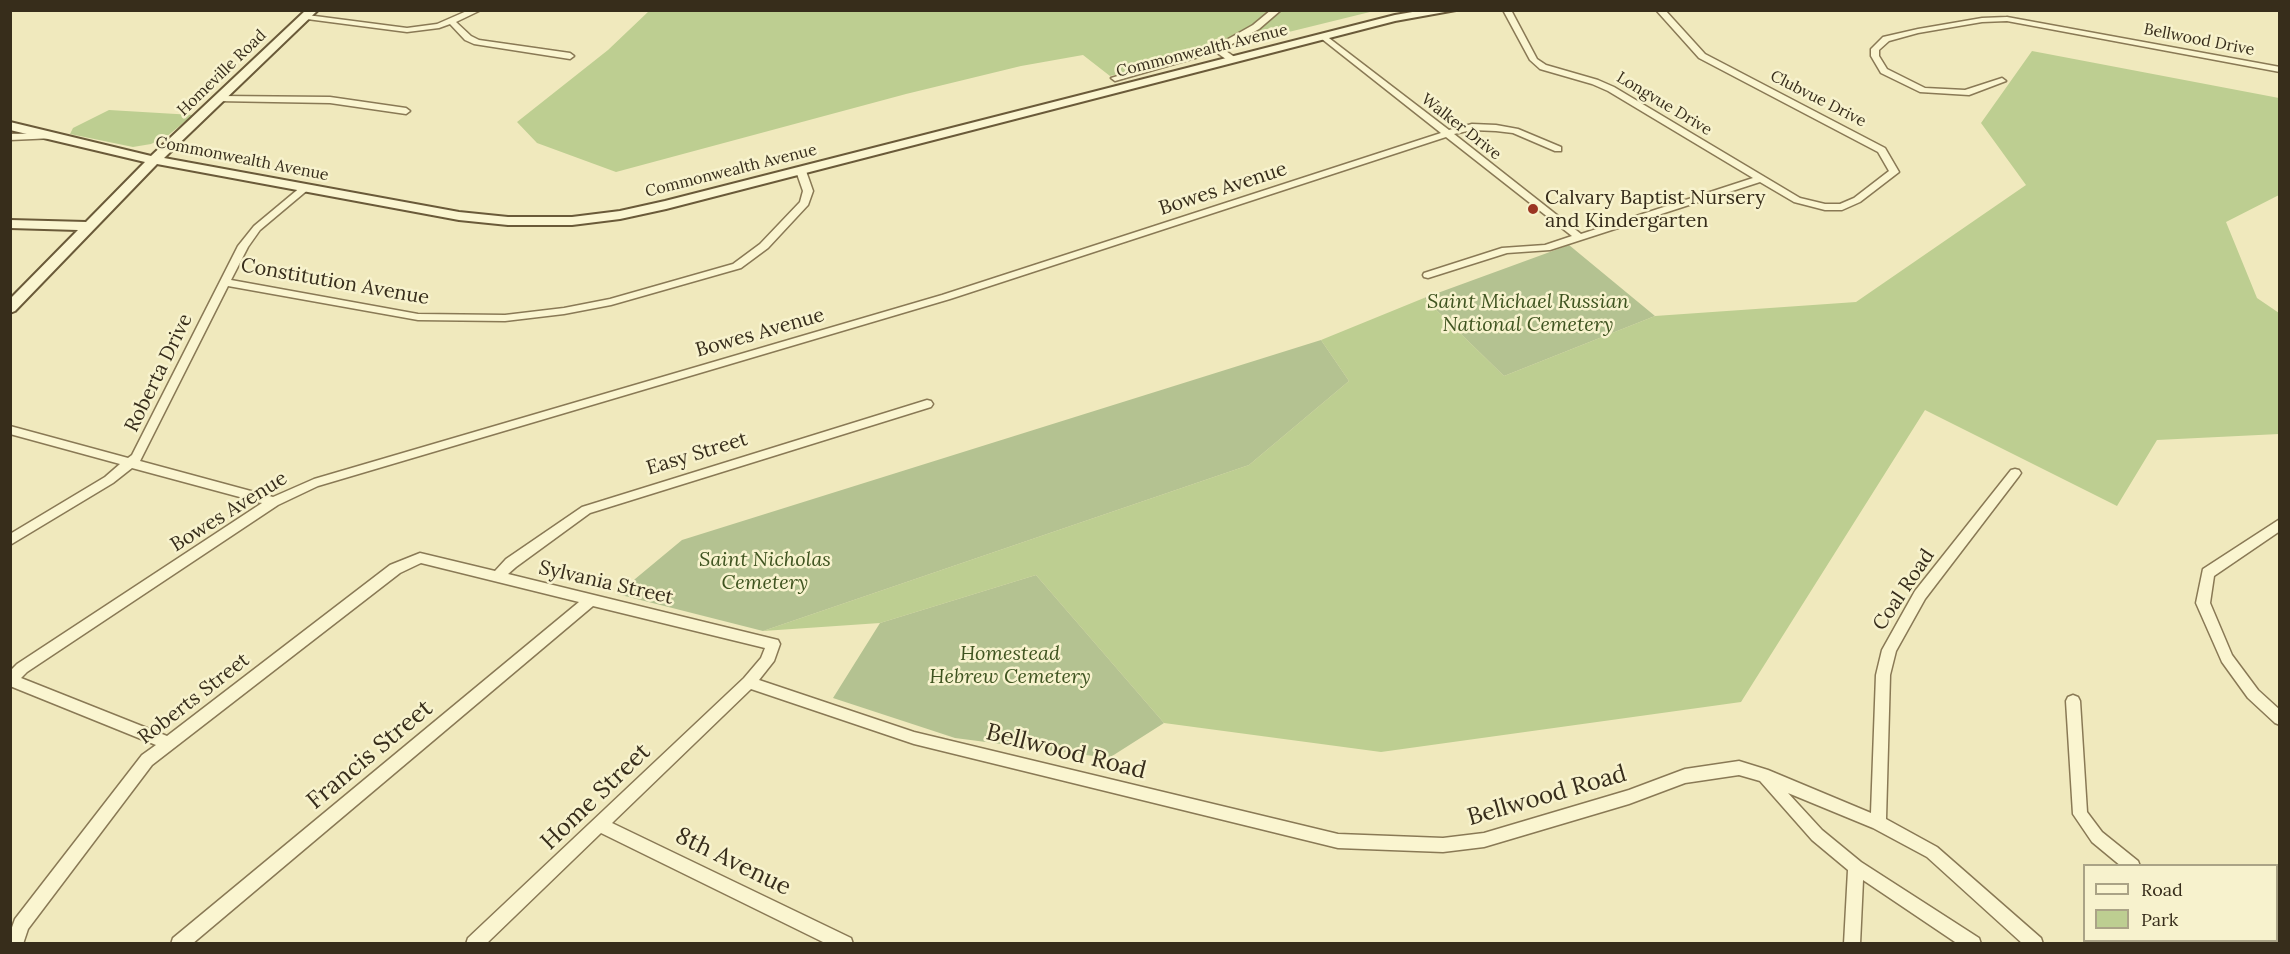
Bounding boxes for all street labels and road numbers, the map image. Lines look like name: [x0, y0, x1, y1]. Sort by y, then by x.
street label: Commonwealth Avenue: [1114, 20, 1290, 82]
street label: Bellwood Drive: [2142, 20, 2256, 60]
street label: Homeville Road: [174, 26, 270, 120]
street label: Clubvue Drive: [1767, 67, 1869, 131]
street label: Longvue Drive: [1613, 68, 1715, 140]
street label: Walker Drive: [1417, 90, 1505, 164]
street label: Commonwealth Avenue: [154, 133, 330, 185]
street label: Commonwealth Avenue: [643, 140, 819, 202]
street label: Bowes Avenue: [1156, 157, 1290, 221]
street label: Constitution Avenue: [239, 254, 431, 310]
street label: Bowes Avenue: [693, 303, 827, 363]
street label: Roberta Drive: [120, 310, 198, 436]
street label: Easy Street: [644, 427, 750, 481]
street label: Bowes Avenue: [166, 467, 292, 557]
street label: Coal Road: [1868, 545, 1940, 635]
street label: Sylvania Street: [536, 556, 676, 610]
street label: Roberts Street: [134, 648, 254, 750]
street label: Francis Street: [301, 694, 439, 816]
street label: Bellwood Road: [983, 718, 1149, 786]
street label: Home Street: [535, 738, 657, 856]
street label: Bellwood Road: [1464, 760, 1630, 832]
street label: 8th Avenue: [671, 822, 795, 902]

